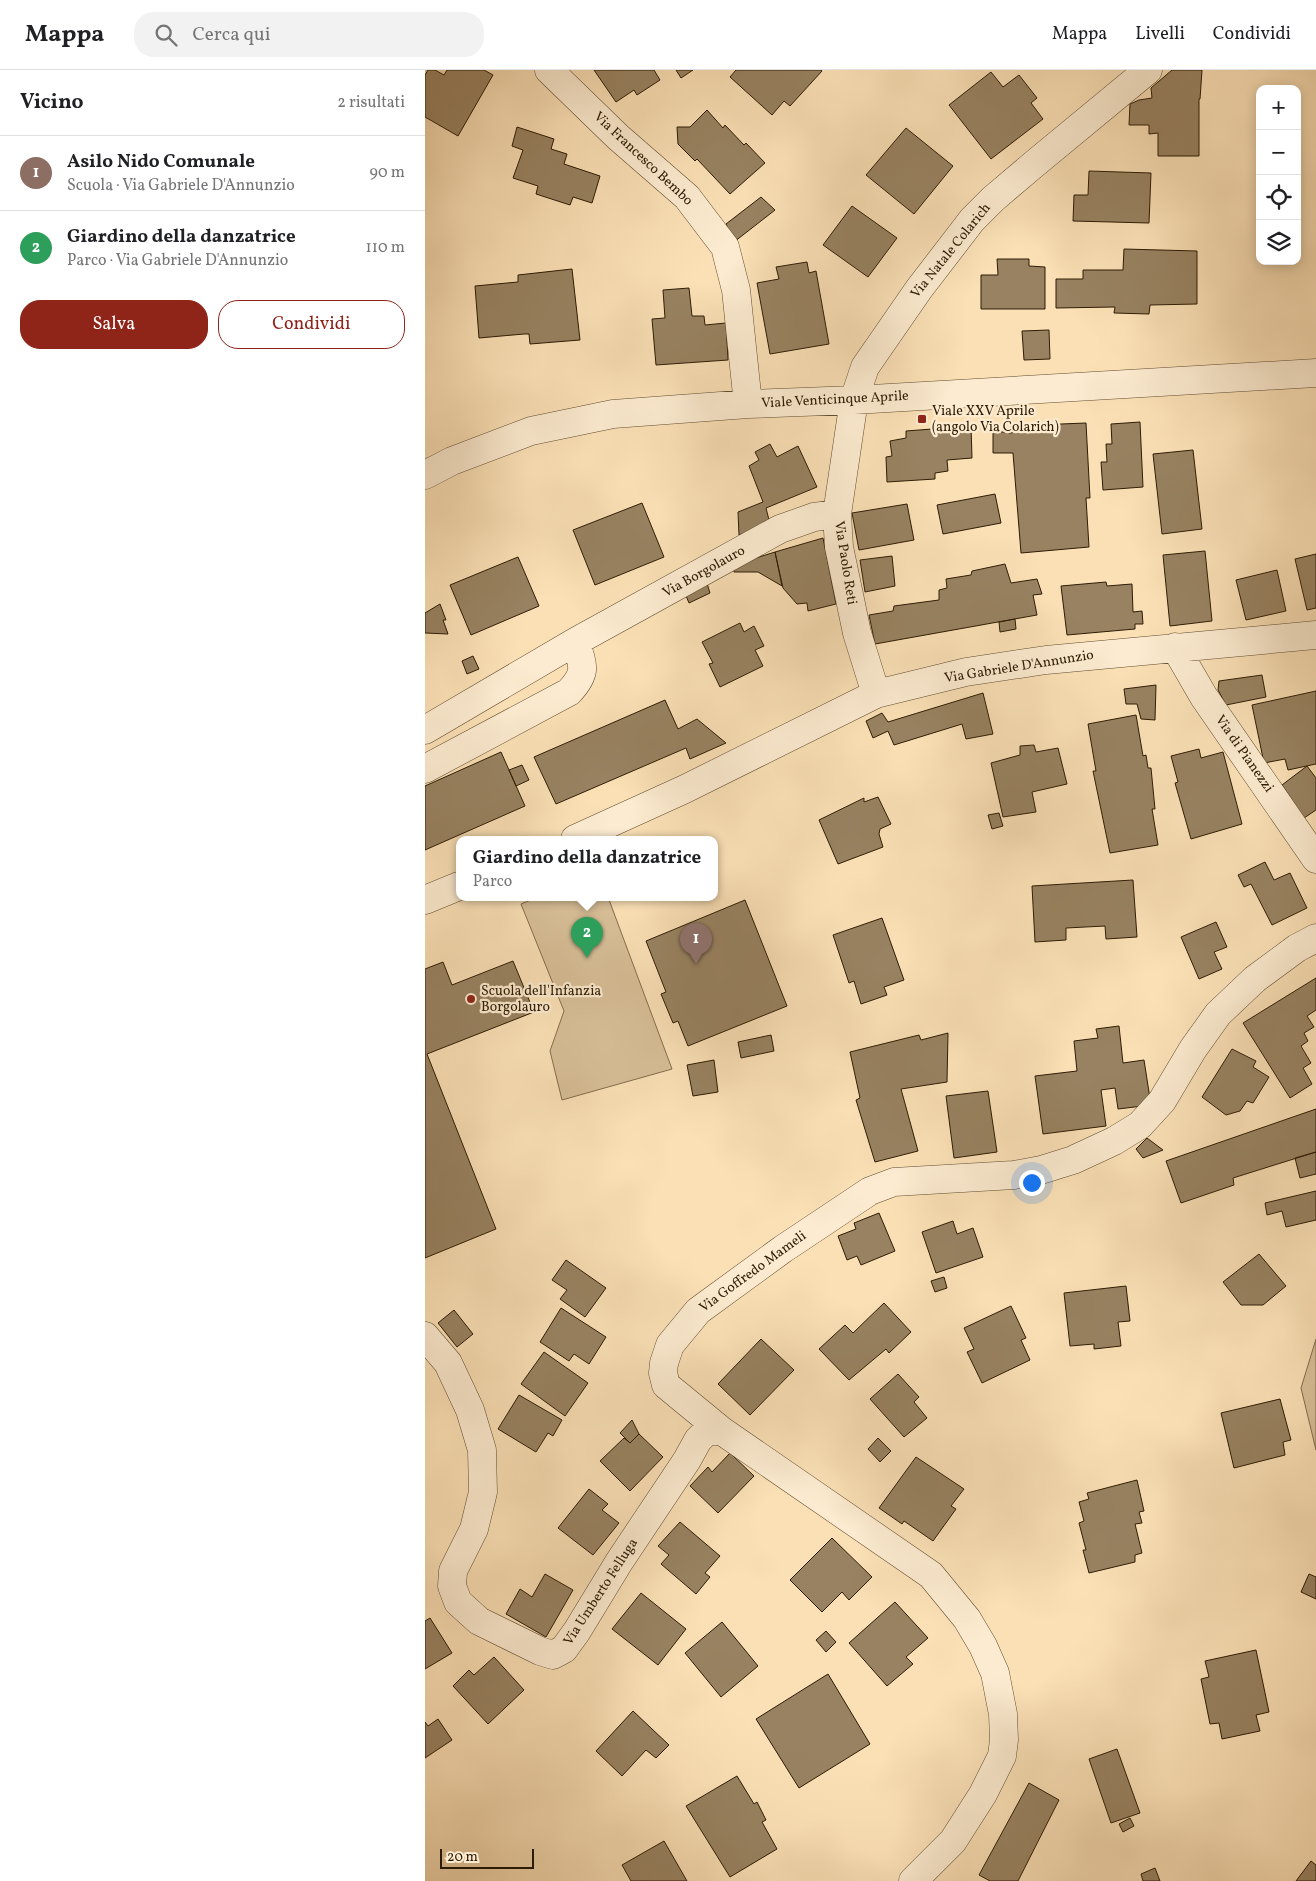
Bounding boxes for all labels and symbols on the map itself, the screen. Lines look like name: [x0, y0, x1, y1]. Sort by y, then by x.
street label: Via Francesco Bembo: [589, 108, 697, 210]
street label: Via Natale Colarich: [907, 199, 995, 303]
street label: Viale Venticinque Aprile: [761, 387, 910, 413]
place label: Viale XXV Aprile (angolo Via Colarich): [932, 402, 1059, 437]
marker: Viale XXV Aprile (angolo Via Colarich): [916, 413, 928, 425]
street label: Via Paolo Reti: [829, 520, 861, 606]
street label: Via Borgolauro: [659, 541, 749, 603]
street label: Via Gabriele D'Annunzio: [943, 646, 1095, 688]
street label: Via di Pianezzi: [1210, 712, 1278, 796]
pin: 2: [571, 917, 603, 958]
pin: 1: [680, 923, 712, 964]
place label: Scuola dell'Infanzia Borgolauro: [481, 982, 601, 1017]
marker: Scuola dell'Infanzia Borgolauro: [465, 993, 477, 1005]
your location: [1019, 1170, 1045, 1196]
street label: Via Goffredo Mameli: [696, 1227, 810, 1317]
street label: Via Umberto Felluga: [559, 1535, 643, 1649]
scale bar: [440, 1846, 534, 1869]

